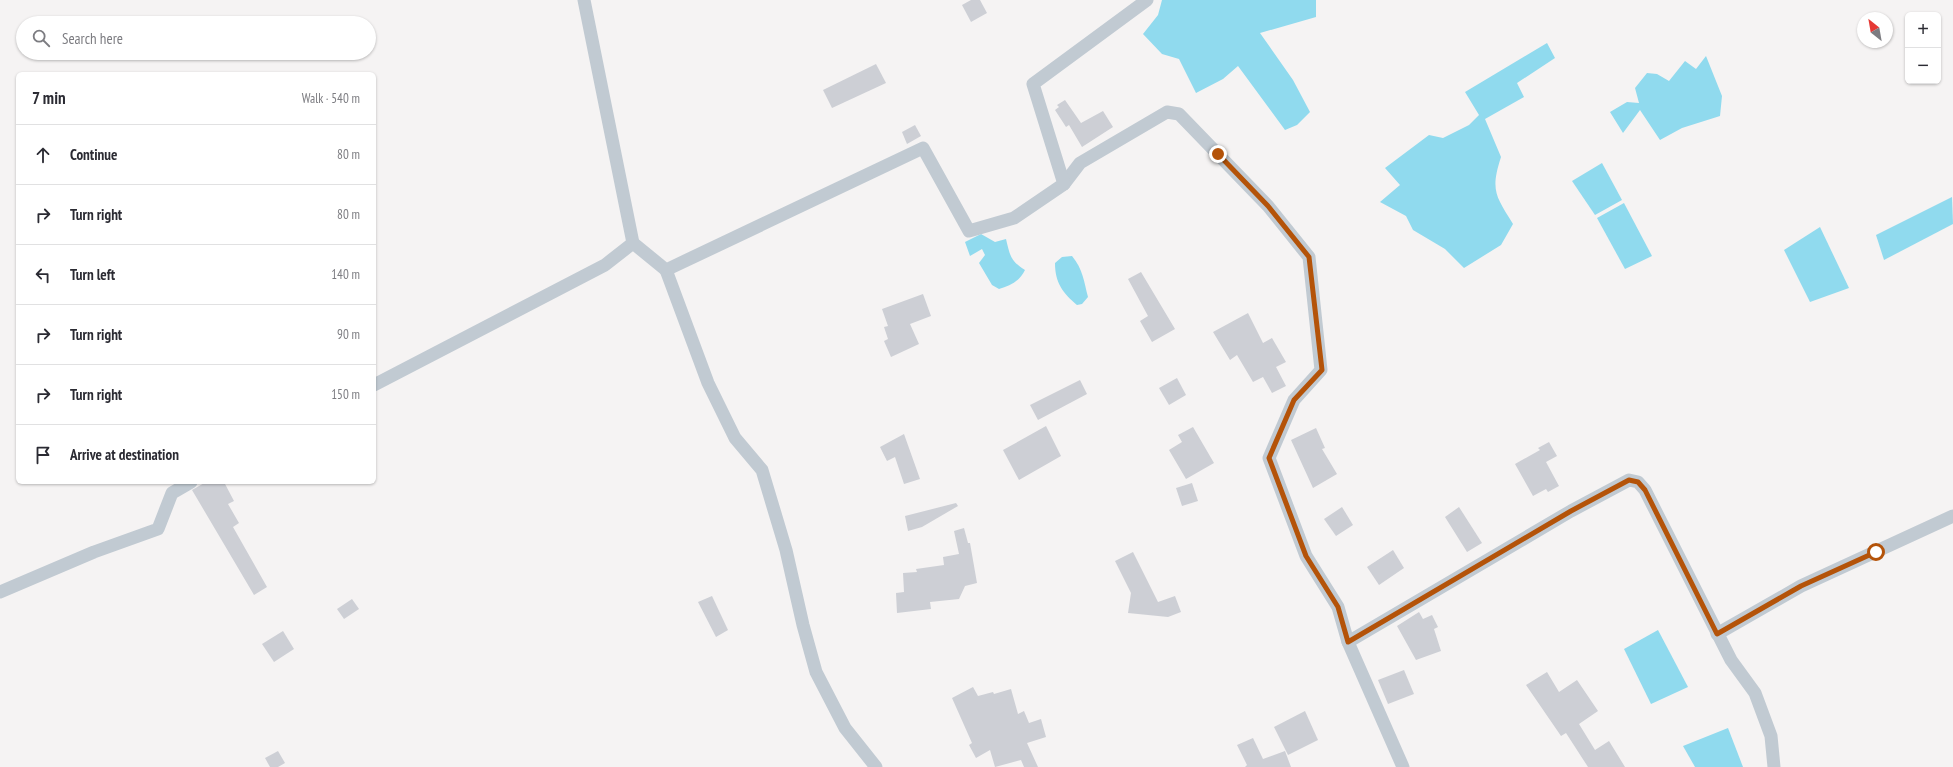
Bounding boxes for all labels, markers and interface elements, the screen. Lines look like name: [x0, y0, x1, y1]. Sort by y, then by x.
north arrow: [1857, 12, 1893, 48]
map controls: [1905, 12, 1941, 84]
button: +: [1905, 12, 1941, 48]
search box: [16, 16, 376, 60]
icon: search: [30, 27, 52, 49]
text: Search here: [62, 29, 123, 48]
button: −: [1905, 48, 1941, 84]
text: 7 min: [32, 87, 66, 109]
text: Walk · 540 m: [302, 90, 360, 107]
icon: ahead: [32, 144, 54, 166]
text: Continue: [70, 145, 117, 164]
route end: [1209, 145, 1227, 163]
text: 80 m: [337, 146, 360, 163]
icon: right: [32, 204, 54, 226]
text: Turn right: [70, 205, 122, 224]
text: 80 m: [337, 206, 360, 223]
icon: left: [32, 264, 54, 286]
text: Turn left: [70, 265, 115, 284]
text: 140 m: [331, 266, 360, 283]
icon: right: [32, 324, 54, 346]
text: Turn right: [70, 325, 122, 344]
text: 90 m: [337, 326, 360, 343]
icon: right: [32, 384, 54, 406]
text: Turn right: [70, 385, 122, 404]
text: 150 m: [331, 386, 360, 403]
icon: arrive: [32, 444, 54, 466]
text: Arrive at destination: [70, 445, 179, 464]
route start: [1867, 543, 1885, 561]

